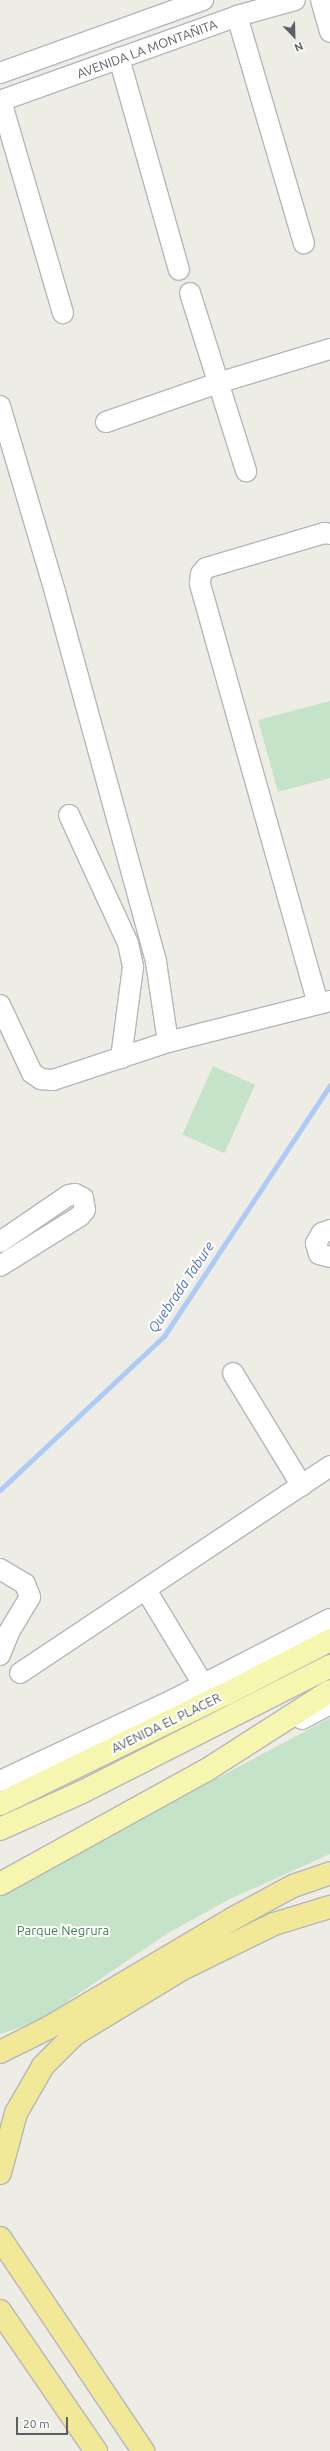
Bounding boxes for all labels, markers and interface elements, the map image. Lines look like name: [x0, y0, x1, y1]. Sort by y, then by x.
street label: AVENIDA LA MONTAÑITA: [75, 16, 219, 82]
north arrow: [274, 16, 314, 56]
text: N: [293, 40, 305, 54]
water label: Quebrada Tabure: [144, 1238, 218, 1336]
street label: AVENIDA EL PLACER: [109, 1690, 223, 1756]
park label: Parque Negrura: [17, 1922, 109, 1938]
scale bar: [18, 2409, 70, 2435]
text: 20 m: [23, 2417, 50, 2430]

